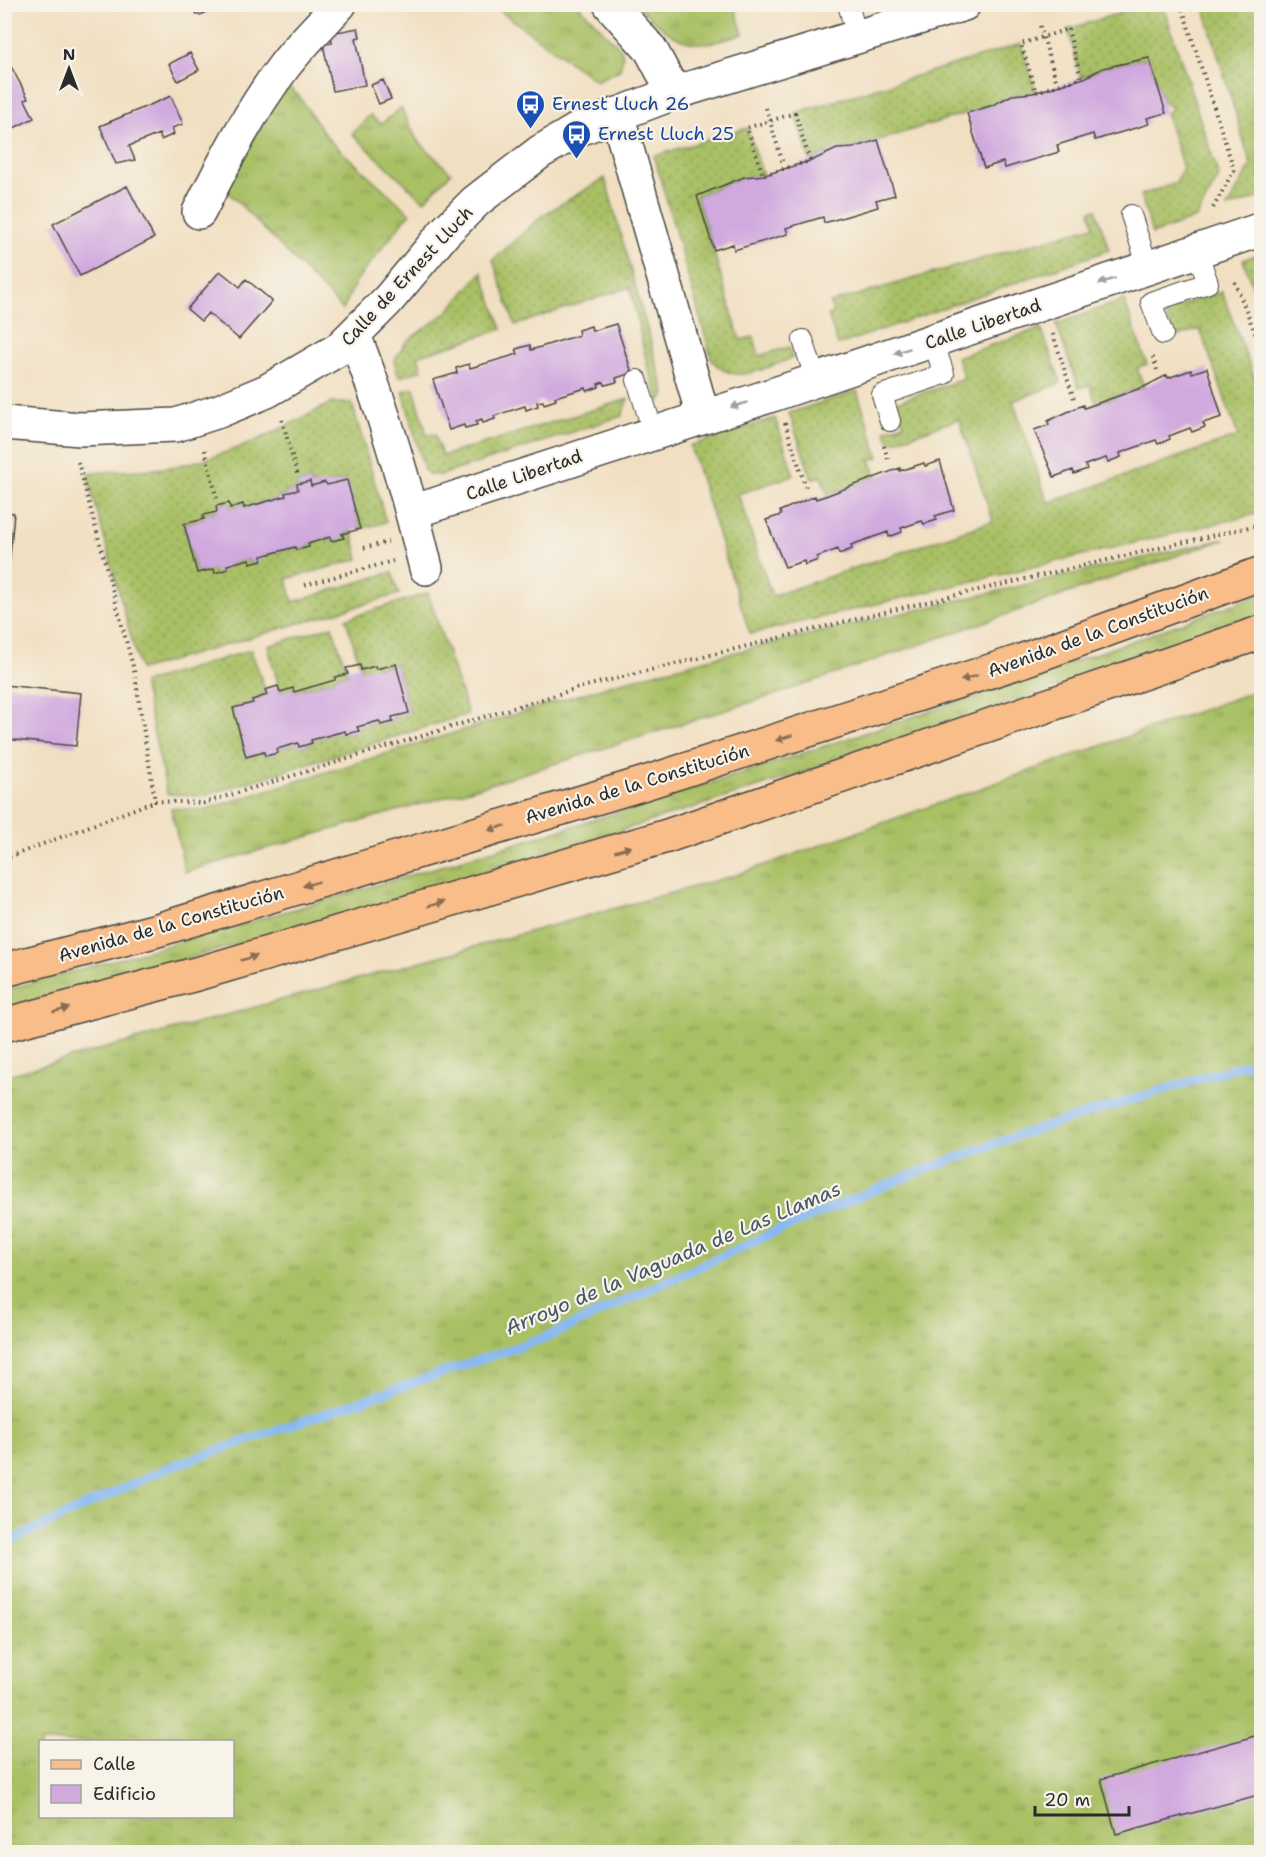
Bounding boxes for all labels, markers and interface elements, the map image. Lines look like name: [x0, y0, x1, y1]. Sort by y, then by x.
north arrow: [39, 39, 99, 99]
text: N: [63, 44, 75, 65]
bus stop icon: Ernest Lluch 26: [515, 88, 547, 130]
place label: Ernest Lluch 26: [552, 92, 689, 116]
bus stop icon: Ernest Lluch 25: [561, 118, 593, 160]
place label: Ernest Lluch 25: [598, 122, 734, 146]
street label: Calle de Ernest Lluch: [336, 201, 478, 351]
one-way arrow: [1098, 277, 1116, 287]
street label: Calle Libertad: [922, 293, 1044, 355]
one-way arrow: [893, 347, 911, 357]
one-way arrow: [730, 401, 748, 410]
street label: Calle Libertad: [463, 444, 585, 506]
street label: Avenida de la Constitución: [984, 581, 1212, 683]
one-way arrow: [960, 673, 978, 683]
one-way arrow: [775, 734, 793, 743]
street label: Avenida de la Constitución: [522, 738, 752, 830]
one-way arrow: [488, 824, 506, 833]
one-way arrow: [614, 844, 632, 853]
street label: Avenida de la Constitución: [56, 880, 286, 968]
one-way arrow: [302, 880, 320, 889]
one-way arrow: [427, 898, 445, 908]
one-way arrow: [240, 953, 258, 962]
one-way arrow: [52, 1005, 70, 1014]
water label: Arroyo de la Vaguada de Las Llamas: [501, 1175, 845, 1341]
legend: [39, 1740, 234, 1818]
text: Calle: [93, 1752, 136, 1776]
scale bar: [1035, 1779, 1130, 1817]
text: Edificio: [93, 1782, 156, 1806]
text: 20 m: [1044, 1788, 1090, 1812]

